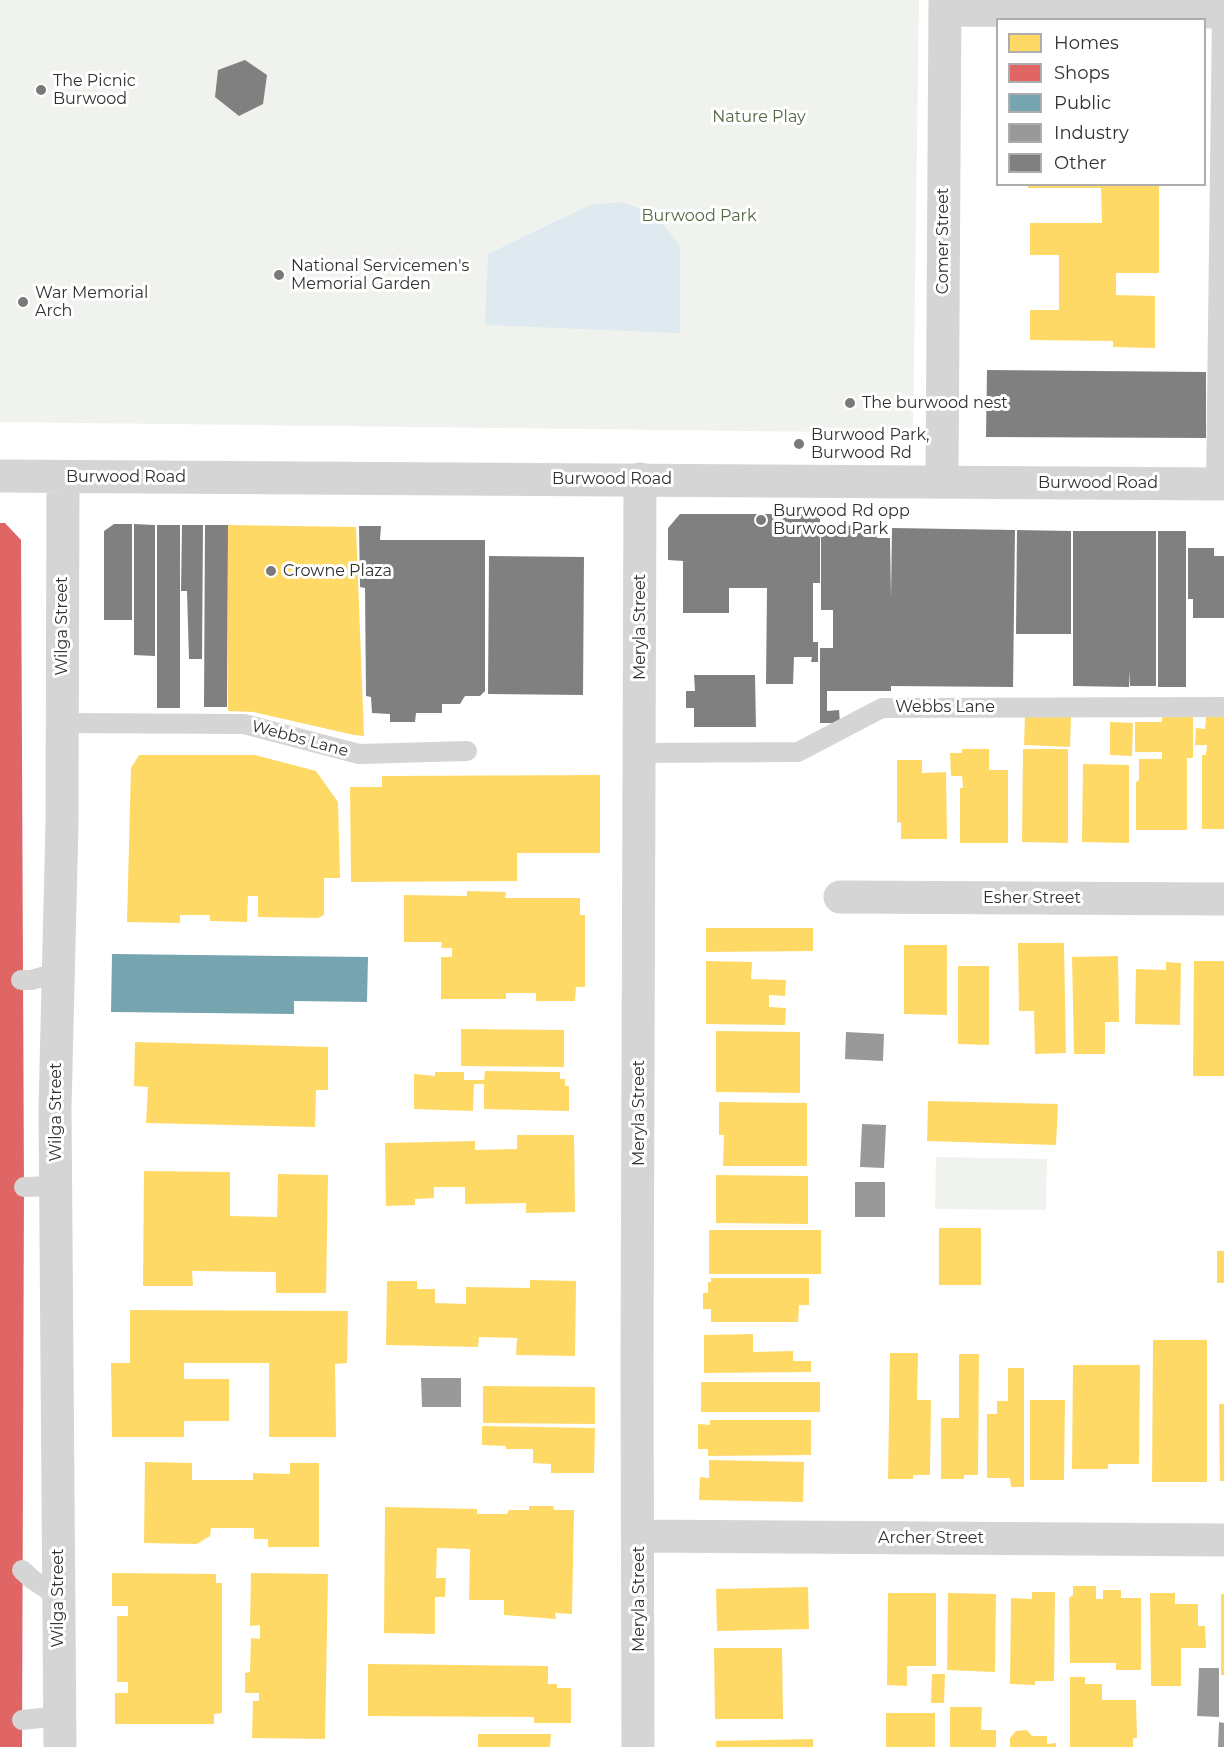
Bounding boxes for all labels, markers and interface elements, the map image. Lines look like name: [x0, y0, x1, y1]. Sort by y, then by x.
legend: [996, 18, 1206, 186]
text: Homes: [1054, 32, 1119, 54]
text: Shops: [1054, 62, 1110, 84]
place label: The Picnic Burwood: [53, 71, 136, 109]
marker: The Picnic Burwood: [34, 83, 48, 97]
text: Public: [1054, 92, 1111, 114]
park label: Nature Play: [712, 107, 806, 127]
text: Industry: [1054, 122, 1129, 144]
text: Other: [1054, 152, 1107, 174]
street label: Comer Street: [933, 188, 953, 294]
park label: Burwood Park: [642, 206, 756, 226]
place label: National Servicemen's Memorial Garden: [291, 256, 469, 294]
marker: National Servicemen's Memorial Garden: [272, 268, 286, 282]
place label: War Memorial Arch: [35, 283, 148, 321]
marker: War Memorial Arch: [16, 295, 30, 309]
place label: The burwood nest: [862, 393, 1008, 413]
marker: The burwood nest: [843, 396, 857, 410]
place label: Burwood Park, Burwood Rd: [811, 425, 930, 463]
marker: Burwood Park, Burwood Rd: [792, 437, 806, 451]
street label: Burwood Road: [66, 467, 186, 487]
street label: Burwood Road: [552, 469, 672, 489]
street label: Burwood Road: [1038, 473, 1158, 493]
place label: Burwood Rd opp Burwood Park: [773, 501, 910, 539]
marker: Burwood Rd opp Burwood Park: [754, 513, 768, 527]
place label: Crowne Plaza: [283, 561, 392, 581]
marker: Crowne Plaza: [264, 564, 278, 578]
street label: Meryla Street: [630, 574, 650, 680]
street label: Wilga Street: [52, 576, 72, 676]
street label: Webbs Lane: [895, 697, 995, 717]
street label: Webbs Lane: [249, 717, 351, 761]
street label: Esher Street: [983, 888, 1081, 908]
street label: Meryla Street: [629, 1060, 649, 1166]
street label: Wilga Street: [46, 1062, 66, 1162]
street label: Archer Street: [878, 1528, 984, 1548]
street label: Meryla Street: [629, 1546, 649, 1652]
street label: Wilga Street: [48, 1548, 68, 1648]

